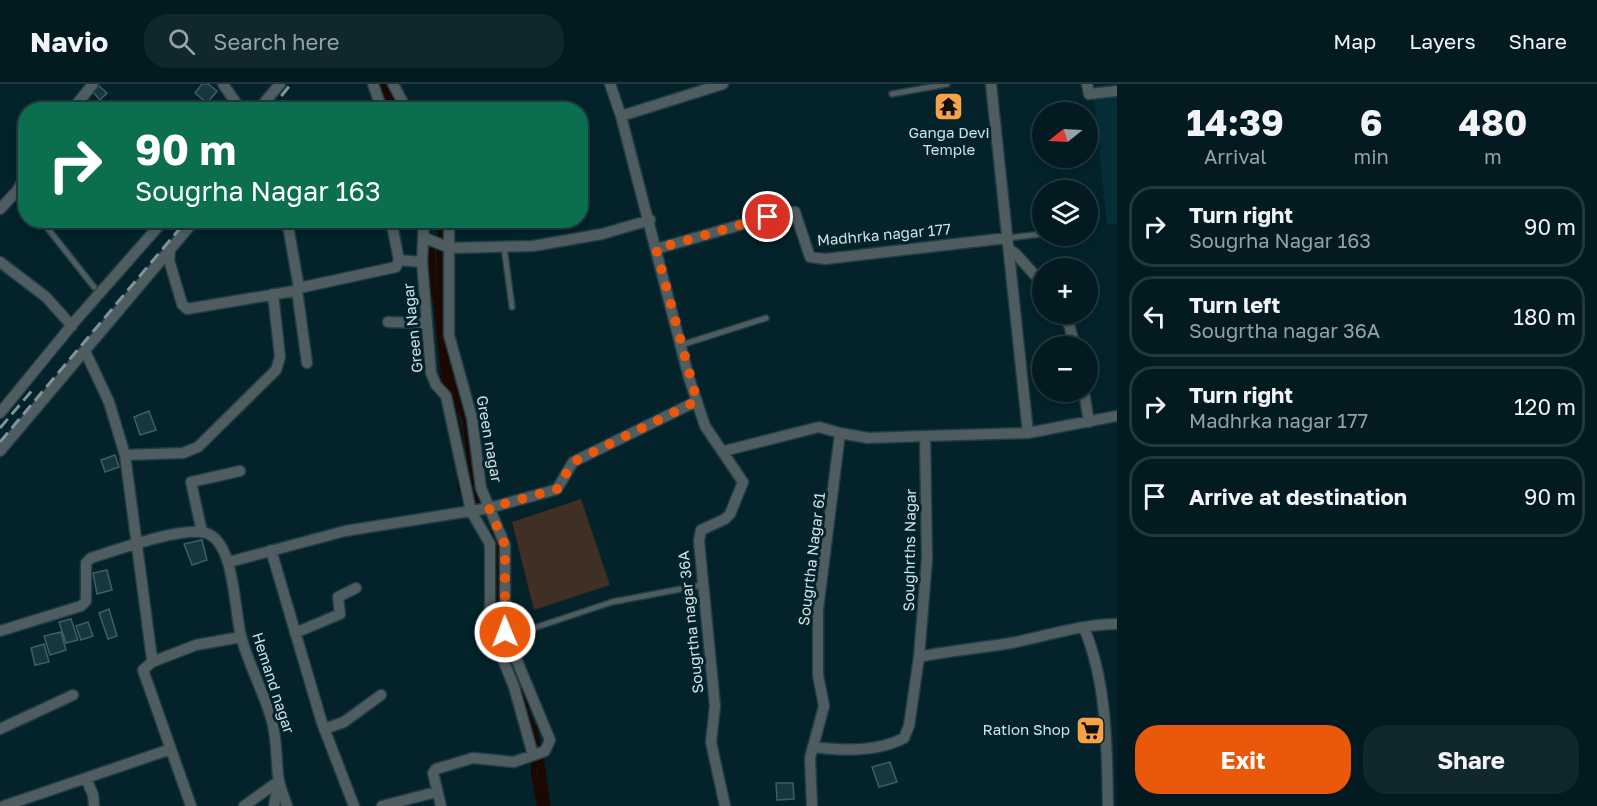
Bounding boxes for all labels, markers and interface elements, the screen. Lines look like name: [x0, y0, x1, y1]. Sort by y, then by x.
search box: [144, 14, 564, 68]
text: Navio: [30, 25, 108, 58]
icon: search: [165, 25, 198, 58]
text: Search here: [213, 28, 339, 55]
text: Map: [1333, 28, 1376, 54]
text: Layers: [1409, 28, 1476, 54]
text: Share: [1509, 28, 1567, 54]
temple icon: Ganga Devi Temple: [933, 90, 965, 122]
text: 14:39: [1187, 101, 1284, 144]
text: 6: [1360, 101, 1383, 144]
text: 480: [1458, 101, 1527, 144]
north arrow: [1032, 102, 1098, 168]
map controls: [1032, 102, 1098, 402]
place label: Ganga Devi Temple: [908, 123, 990, 158]
text: 90 m: [135, 124, 236, 174]
icon: right: [36, 126, 114, 204]
text: Arrival: [1204, 144, 1267, 168]
text: min: [1354, 144, 1389, 168]
text: m: [1484, 144, 1502, 168]
text: Sougrha Nagar 163: [135, 175, 381, 207]
button: layers: [1032, 180, 1098, 246]
pin: [742, 191, 793, 242]
icon: arrive: [751, 200, 784, 233]
text: Turn right: [1189, 201, 1293, 228]
icon: right: [1138, 210, 1171, 243]
text: 90 m: [1524, 213, 1576, 240]
street label: Madhrka nagar 177: [816, 219, 952, 249]
text: Sougrha Nagar 163: [1189, 228, 1371, 252]
button: +: [1032, 258, 1098, 324]
street label: Green Nagar: [398, 282, 426, 374]
text: Turn left: [1189, 291, 1280, 318]
icon: left: [1138, 300, 1171, 333]
text: 180 m: [1513, 303, 1576, 330]
text: Sougrtha nagar 36A: [1189, 318, 1380, 342]
button: −: [1032, 336, 1098, 402]
text: Turn right: [1189, 381, 1293, 408]
icon: right: [1138, 390, 1171, 423]
text: 120 m: [1514, 393, 1576, 420]
street label: Green nagar: [473, 394, 507, 484]
text: Madhrka nagar 177: [1189, 408, 1368, 432]
icon: arrive: [1138, 480, 1171, 513]
text: Arrive at destination: [1189, 483, 1407, 510]
text: 90 m: [1524, 483, 1576, 510]
street label: Soughrths Nagar: [899, 488, 919, 611]
street label: Sougrtha Nagar 61: [794, 491, 828, 626]
street label: Sougrtha nagar 36A: [674, 550, 706, 694]
position arrow: [473, 600, 537, 664]
street label: Hemand nagar: [249, 630, 299, 736]
supermarket icon: Ration Shop: [1075, 714, 1107, 746]
place label: Ration Shop: [983, 720, 1070, 738]
button: Exit: [1135, 725, 1351, 794]
button: Share: [1363, 725, 1579, 794]

